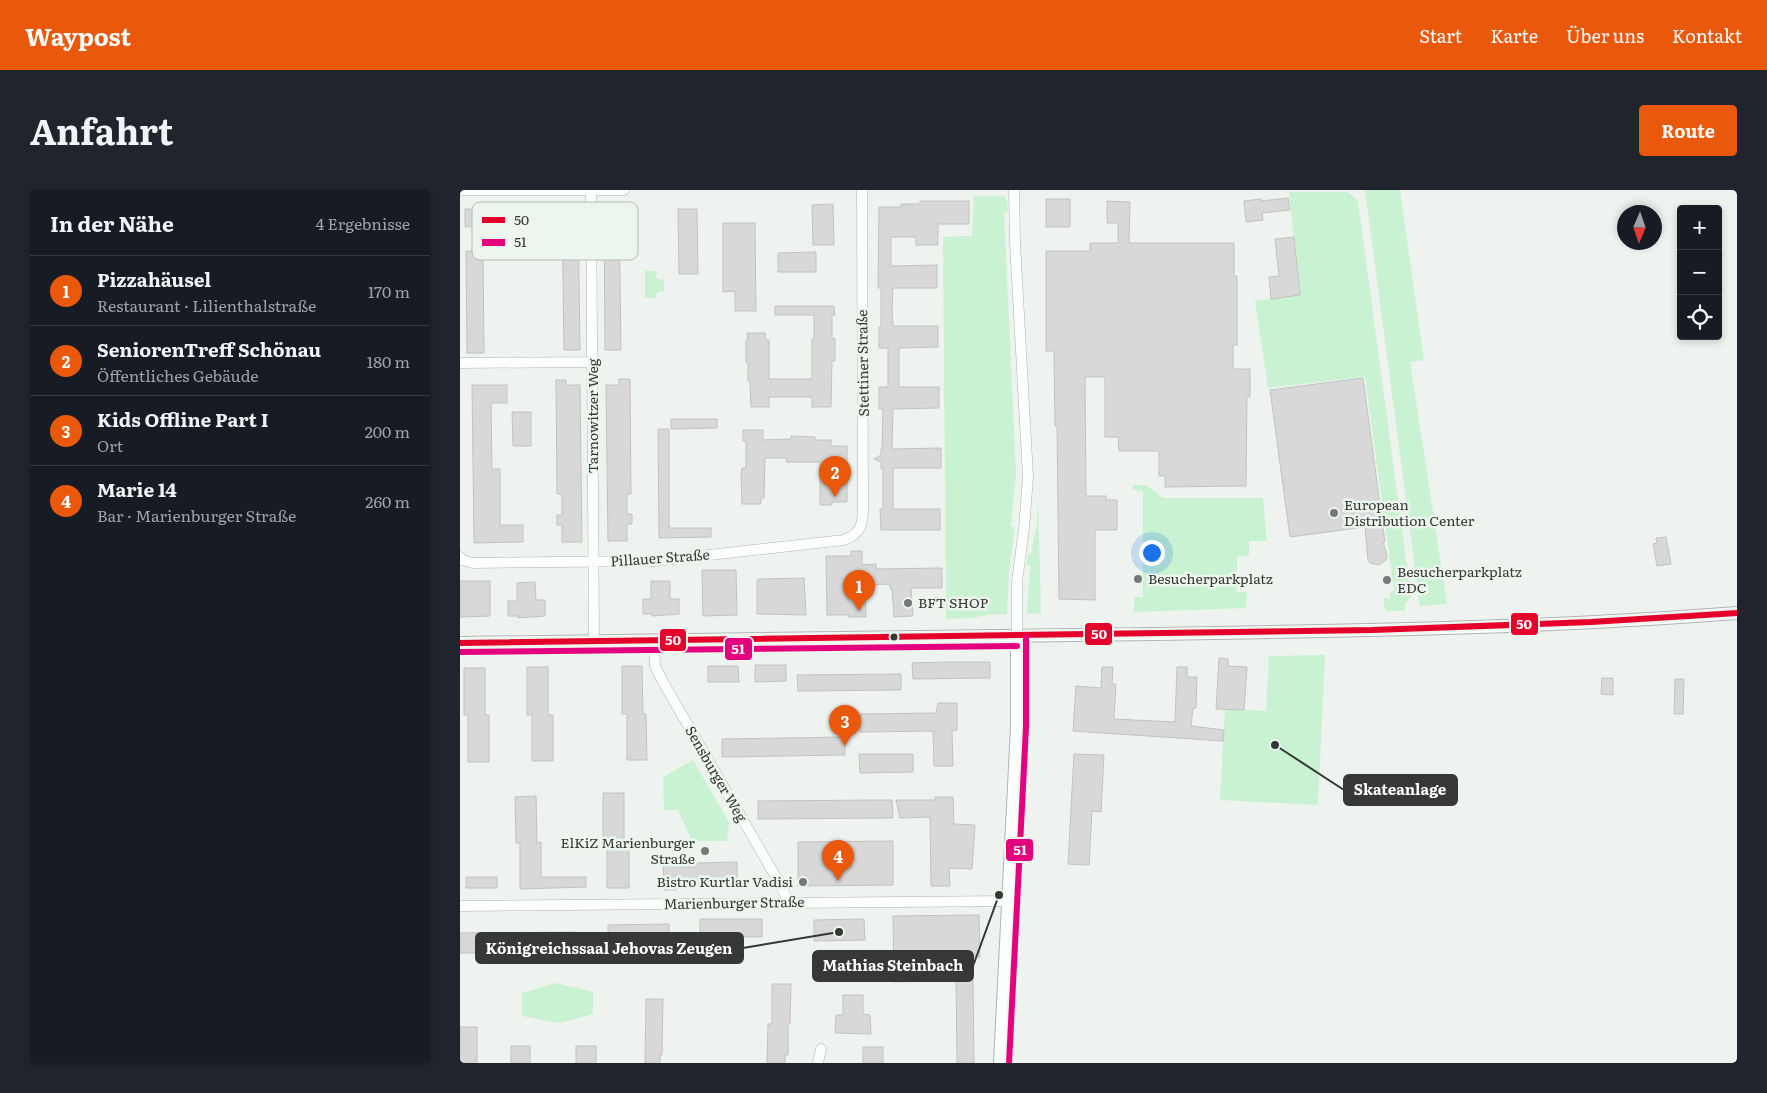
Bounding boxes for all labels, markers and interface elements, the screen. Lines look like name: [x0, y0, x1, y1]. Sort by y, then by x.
text: Waypost: [25, 18, 131, 53]
text: Start: [1419, 22, 1462, 49]
text: Karte: [1490, 22, 1538, 49]
text: Über uns: [1566, 22, 1644, 49]
text: Kontakt: [1672, 22, 1742, 49]
text: Anfahrt: [30, 104, 173, 156]
button: Route: [1639, 105, 1737, 156]
legend: [472, 202, 638, 260]
north arrow: [1617, 205, 1662, 250]
map controls: [1677, 205, 1722, 340]
button: +: [1677, 205, 1722, 250]
text: In der Nähe: [50, 207, 174, 238]
text: 50: [514, 209, 529, 229]
text: 4 Ergebnisse: [316, 211, 410, 235]
text: 51: [514, 231, 527, 251]
button: −: [1677, 250, 1722, 295]
text: Pizzahäusel: [97, 265, 211, 293]
text: 1: [63, 279, 69, 303]
text: 170 m: [368, 279, 410, 303]
text: Restaurant · Lilienthalstraße: [97, 293, 316, 317]
button: locate: [1677, 295, 1722, 340]
street label: Stettiner Straße: [851, 309, 873, 417]
text: SeniorenTreff Schönau: [97, 335, 321, 363]
text: 2: [62, 349, 70, 373]
text: 180 m: [367, 349, 410, 373]
street label: Tarnowitzer Weg: [582, 358, 602, 474]
text: Öffentliches Gebäude: [97, 363, 259, 387]
text: Kids Offline Part I: [97, 405, 269, 433]
text: 3: [62, 419, 70, 443]
text: 200 m: [365, 419, 410, 443]
text: Ort: [97, 433, 123, 457]
pin: 2: [819, 456, 851, 497]
text: Marie 14: [97, 475, 177, 503]
text: 4: [61, 489, 71, 513]
text: 260 m: [365, 489, 410, 513]
place label: European Distribution Center: [1344, 494, 1475, 530]
text: Bar · Marienburger Straße: [97, 503, 296, 527]
marker: European Distribution Center: [1328, 507, 1340, 519]
your location: [1139, 540, 1165, 566]
street label: Pillauer Straße: [610, 544, 710, 570]
place label: Besucherparkplatz EDC: [1397, 561, 1522, 597]
place label: Besucherparkplatz: [1148, 568, 1273, 588]
pin: 1: [843, 570, 875, 611]
marker: Besucherparkplatz: [1132, 573, 1144, 585]
marker: Besucherparkplatz EDC: [1381, 574, 1393, 586]
place label: BFT SHOP: [918, 592, 989, 612]
marker: BFT SHOP: [902, 597, 914, 609]
line badge: 50: [1510, 612, 1539, 636]
text: 50: [1516, 613, 1532, 633]
line badge: 50: [1084, 622, 1113, 646]
text: 50: [1091, 623, 1107, 643]
line badge: 50: [659, 628, 687, 652]
text: 50: [665, 629, 681, 649]
unlabelled marker: [889, 632, 899, 642]
line badge: 51: [724, 637, 753, 661]
text: 51: [731, 638, 745, 658]
pin: 3: [829, 705, 861, 746]
street label: Sensburger Weg: [681, 722, 753, 825]
callout: Skateanlage: [1344, 775, 1457, 805]
text: Skateanlage: [1354, 777, 1447, 800]
place label: ElKiZ Marienburger Straße: [561, 832, 695, 868]
line badge: 51: [1005, 838, 1034, 862]
text: 51: [1013, 839, 1027, 859]
pin: 4: [822, 840, 854, 881]
marker: ElKiZ Marienburger Straße: [699, 845, 711, 857]
place label: Bistro Kurtlar Vadisi: [656, 871, 793, 891]
marker: Bistro Kurtlar Vadisi: [797, 876, 809, 888]
street label: Marienburger Straße: [663, 891, 805, 913]
callout: Königreichssaal Jehovas Zeugen: [476, 933, 743, 963]
text: Königreichssaal Jehovas Zeugen: [485, 936, 733, 959]
callout: Mathias Steinbach: [813, 951, 973, 981]
text: Mathias Steinbach: [823, 953, 963, 976]

